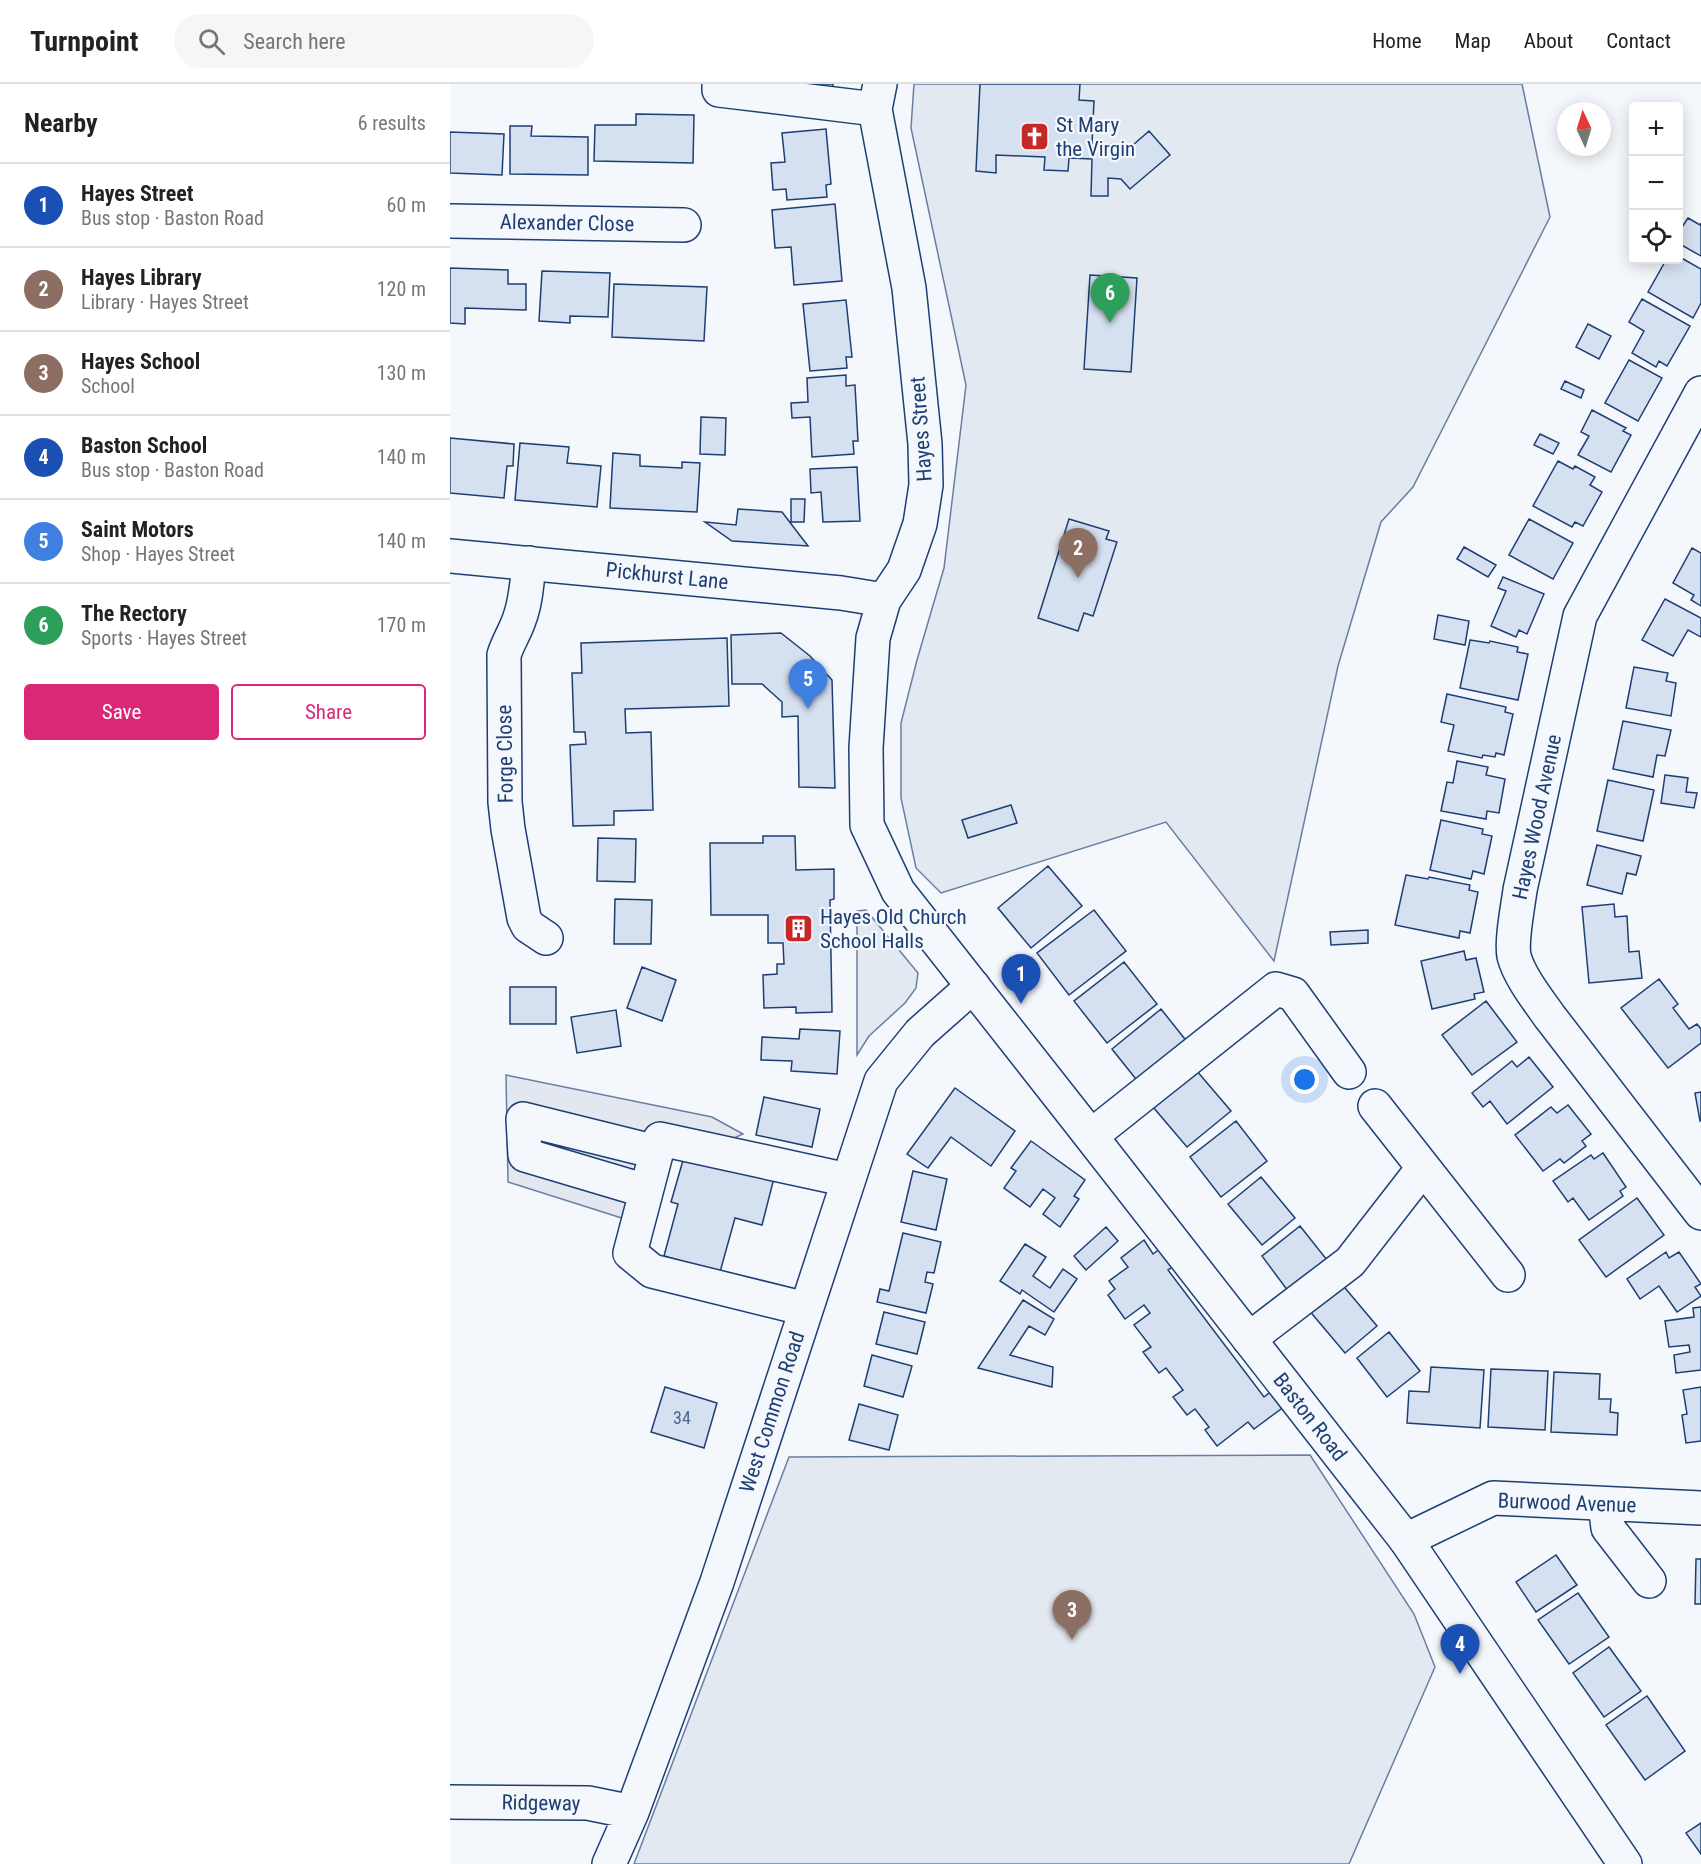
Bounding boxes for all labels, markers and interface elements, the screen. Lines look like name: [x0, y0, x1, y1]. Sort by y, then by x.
search box: [174, 14, 594, 68]
text: Turnpoint: [30, 25, 138, 58]
icon: search: [195, 25, 228, 58]
text: Search here: [243, 29, 346, 54]
text: Home: [1372, 29, 1422, 53]
text: Map: [1455, 29, 1491, 53]
text: About: [1524, 29, 1573, 53]
text: Contact: [1606, 29, 1671, 53]
north arrow: [1557, 102, 1611, 156]
map controls: [1629, 102, 1683, 264]
button: +: [1629, 102, 1683, 156]
text: Nearby: [24, 108, 98, 138]
text: 6 results: [358, 111, 426, 135]
place label: St Mary the Virgin: [1056, 113, 1135, 161]
church icon: St Mary the Virgin: [1019, 121, 1051, 153]
button: −: [1629, 156, 1683, 210]
text: Hayes Street: [81, 181, 193, 206]
text: 1: [38, 193, 49, 217]
text: 60 m: [387, 193, 426, 217]
text: Bus stop · Baston Road: [81, 206, 264, 230]
street label: Alexander Close: [500, 210, 635, 236]
button: locate: [1629, 210, 1683, 264]
text: Hayes Library: [81, 265, 202, 290]
pin: 6: [1090, 274, 1130, 323]
text: 2: [38, 277, 49, 301]
text: 120 m: [377, 277, 426, 301]
text: Library · Hayes Street: [81, 290, 249, 314]
text: Hayes School: [81, 349, 200, 374]
text: 3: [38, 361, 49, 385]
text: 130 m: [377, 361, 426, 385]
text: School: [81, 374, 135, 398]
street label: Hayes Street: [905, 376, 937, 482]
text: Baston School: [81, 433, 207, 458]
text: 4: [38, 445, 49, 469]
text: 140 m: [377, 445, 426, 469]
text: Bus stop · Baston Road: [81, 458, 264, 482]
text: Saint Motors: [81, 517, 194, 542]
pin: 2: [1058, 528, 1098, 578]
text: 5: [38, 529, 49, 553]
text: 140 m: [377, 529, 426, 553]
text: Shop · Hayes Street: [81, 542, 235, 566]
street label: Pickhurst Lane: [605, 558, 730, 594]
text: The Rectory: [81, 601, 187, 626]
text: 6: [38, 613, 49, 637]
text: 170 m: [377, 613, 426, 637]
text: Sports · Hayes Street: [81, 626, 247, 650]
pin: 5: [788, 660, 828, 709]
button: Save: [24, 684, 219, 740]
button: Share: [231, 684, 426, 740]
street label: Forge Close: [492, 704, 518, 803]
street label: Hayes Wood Avenue: [1508, 732, 1566, 902]
place label: Hayes Old Church School Halls: [820, 905, 967, 953]
building icon: Hayes Old Church School Halls: [783, 913, 815, 945]
pin: 1: [1002, 954, 1040, 1004]
your location: [1290, 1065, 1319, 1094]
street label: West Common Road: [735, 1328, 809, 1496]
street label: Baston Road: [1268, 1368, 1352, 1466]
house number: 34: [673, 1407, 691, 1428]
street label: Burwood Avenue: [1497, 1489, 1637, 1517]
pin: 3: [1052, 1590, 1092, 1640]
pin: 4: [1440, 1624, 1480, 1674]
street label: Ridgeway: [501, 1790, 581, 1816]

